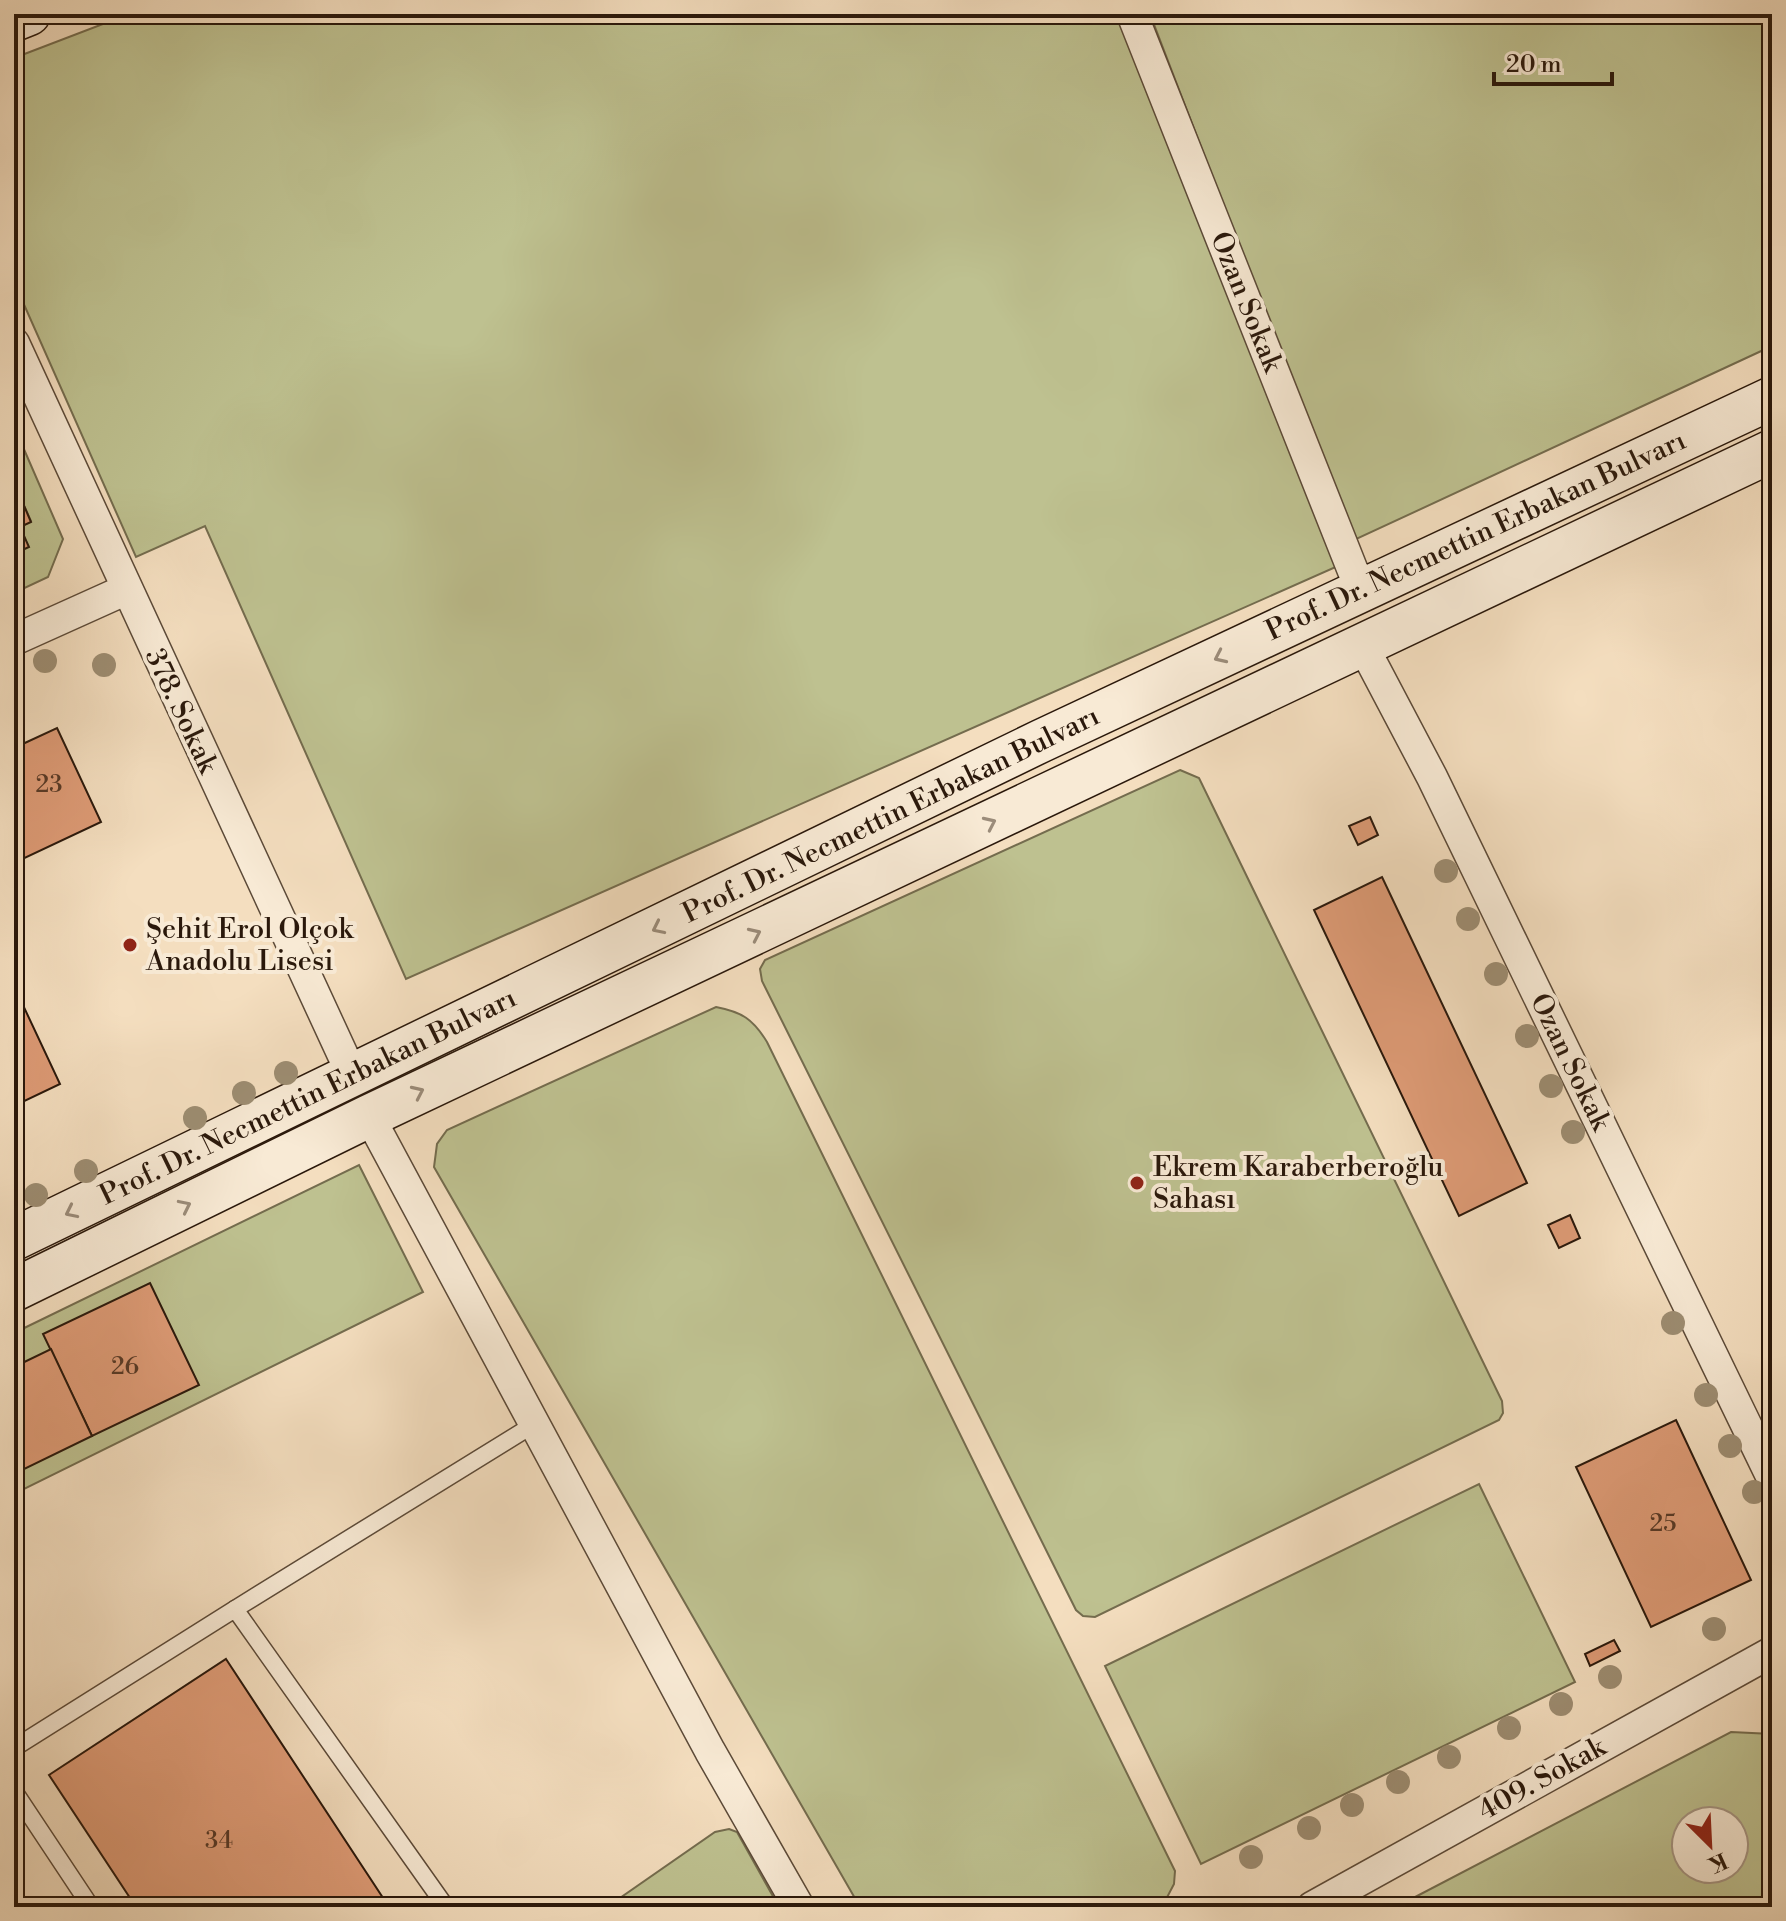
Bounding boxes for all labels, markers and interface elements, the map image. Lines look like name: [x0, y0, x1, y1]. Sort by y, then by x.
scale bar: [1494, 36, 1612, 86]
text: 20 m: [1506, 50, 1562, 80]
street label: Ozan Sokak: [1202, 227, 1290, 378]
street label: Prof. Dr. Necmettin Erbakan Bulvarı: [1260, 423, 1692, 649]
street label: 378. Sokak: [137, 643, 226, 780]
one-way arrow: [1214, 647, 1228, 663]
street label: Prof. Dr. Necmettin Erbakan Bulvarı: [677, 699, 1105, 931]
house number: 23: [36, 770, 62, 800]
one-way arrow: [982, 817, 997, 833]
place label: Şehit Erol Olçok Anadolu Lisesi: [145, 912, 354, 979]
one-way arrow: [651, 918, 666, 934]
one-way arrow: [747, 928, 761, 944]
marker: Şehit Erol Olçok Anadolu Lisesi: [121, 936, 139, 954]
street label: Prof. Dr. Necmettin Erbakan Bulvarı: [94, 981, 522, 1213]
street label: Ozan Sokak: [1522, 988, 1619, 1137]
one-way arrow: [410, 1086, 425, 1102]
place label: Ekrem Karaberberoğlu Sahası: [1153, 1150, 1443, 1217]
marker: Ekrem Karaberberoğlu Sahası: [1128, 1174, 1146, 1192]
one-way arrow: [176, 1200, 191, 1216]
one-way arrow: [65, 1202, 79, 1218]
house number: 26: [111, 1352, 139, 1382]
house number: 25: [1650, 1509, 1676, 1539]
street label: 409. Sokak: [1472, 1729, 1613, 1828]
north arrow: [1670, 1805, 1750, 1885]
house number: 34: [205, 1826, 233, 1856]
text: K: [1703, 1846, 1731, 1878]

